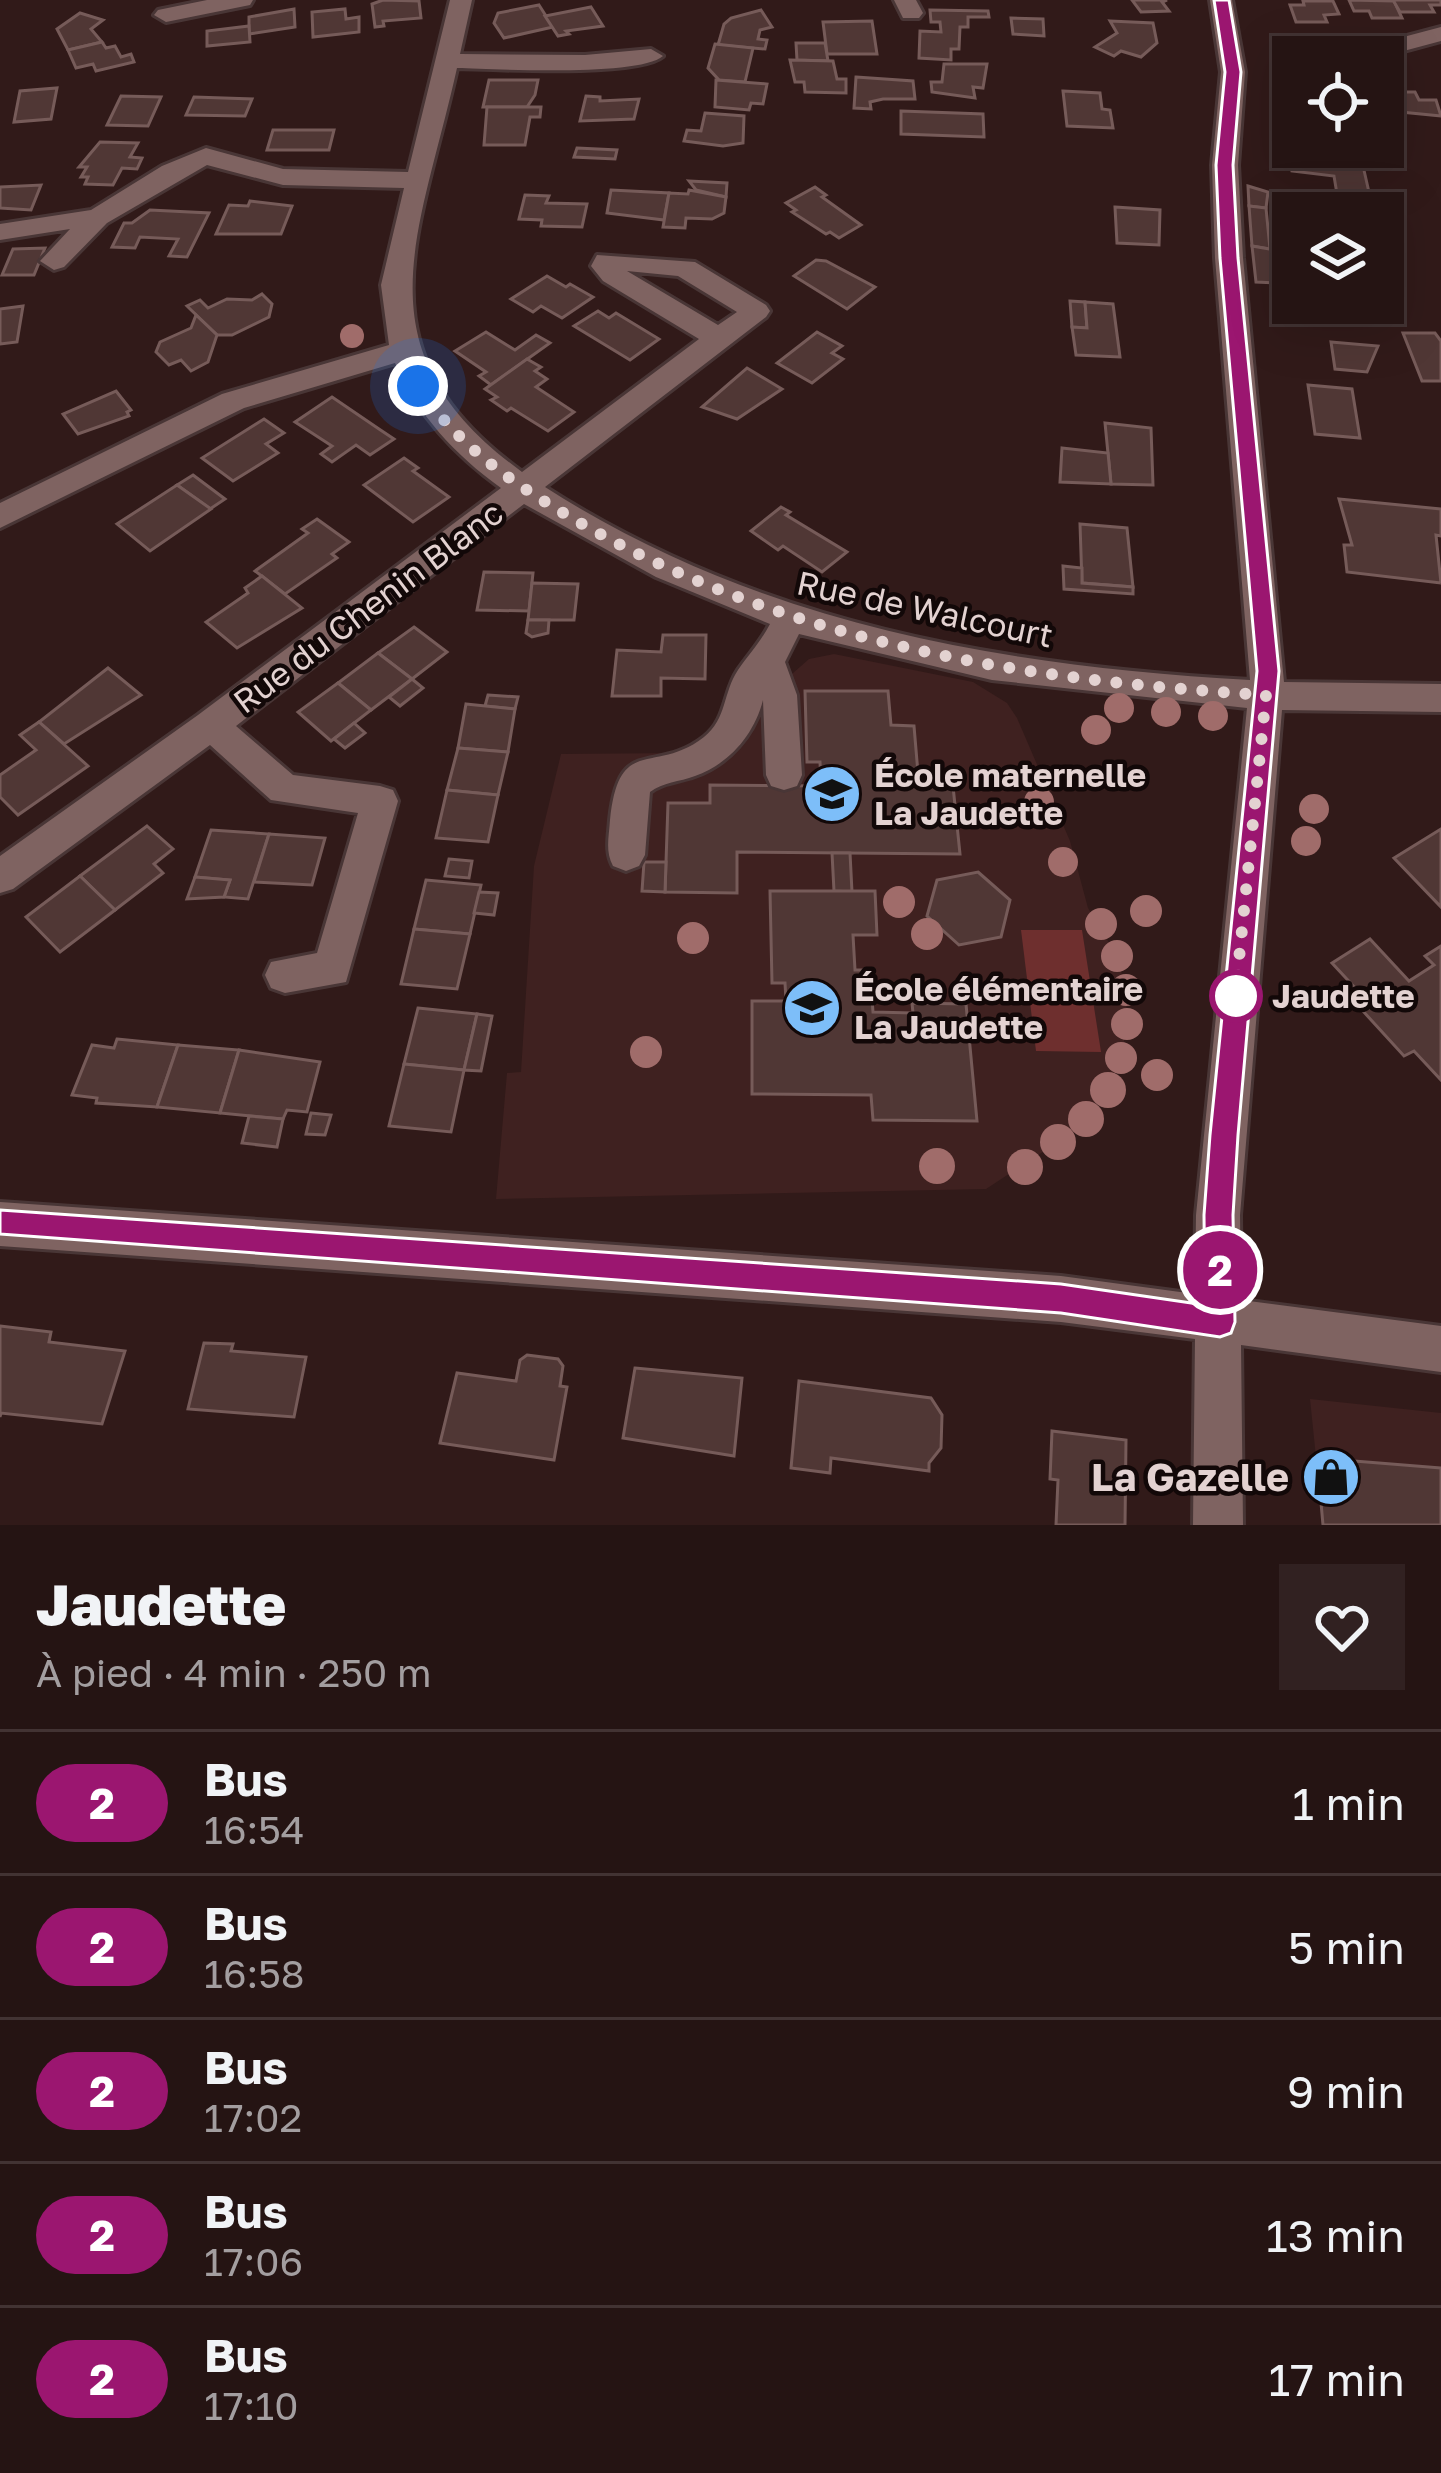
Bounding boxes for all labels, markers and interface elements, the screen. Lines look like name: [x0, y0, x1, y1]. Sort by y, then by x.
map controls: [1272, 36, 1404, 324]
button: locate: [1272, 36, 1404, 168]
button: layers: [1272, 192, 1404, 324]
your location: [388, 356, 448, 416]
street label: Rue du Chenin Blanc: [225, 493, 510, 721]
street label: Rue de Walcourt: [794, 562, 1057, 655]
place label: École maternelle La Jaudette: [874, 755, 1146, 832]
school or university icon: École maternelle La Jaudette: [801, 763, 863, 825]
place label: École élémentaire La Jaudette: [854, 969, 1143, 1046]
marker: Jaudette: [1211, 971, 1261, 1021]
place label: Jaudette: [1272, 976, 1415, 1015]
school or university icon: École élémentaire La Jaudette: [781, 977, 843, 1039]
line badge: 2: [1181, 1231, 1259, 1309]
text: 2: [1207, 1245, 1233, 1295]
shop icon: La Gazelle: [1300, 1446, 1362, 1508]
place label: La Gazelle: [1091, 1453, 1289, 1500]
button: heart: [1279, 1564, 1405, 1690]
text: Jaudette: [36, 1569, 286, 1638]
text: À pied · 4 min · 250 m: [36, 1649, 432, 1696]
text: Bus: [204, 1752, 288, 1806]
text: 1 min: [1292, 1776, 1405, 1830]
text: 2: [89, 1778, 115, 1828]
text: 16:54: [204, 1806, 305, 1853]
text: Bus: [204, 1896, 288, 1950]
text: 5 min: [1288, 1920, 1405, 1974]
text: 2: [89, 1922, 115, 1972]
text: 16:58: [204, 1950, 305, 1997]
text: Bus: [204, 2040, 288, 2094]
text: 9 min: [1287, 2064, 1405, 2118]
text: 2: [89, 2066, 115, 2116]
text: 17:02: [204, 2094, 302, 2141]
text: Bus: [204, 2184, 288, 2238]
text: 13 min: [1266, 2208, 1405, 2262]
text: 2: [89, 2210, 115, 2260]
text: 17:06: [204, 2238, 303, 2285]
text: Bus: [204, 2328, 288, 2382]
text: 17 min: [1269, 2352, 1405, 2406]
text: 2: [89, 2354, 115, 2404]
text: 17:10: [204, 2382, 298, 2429]

